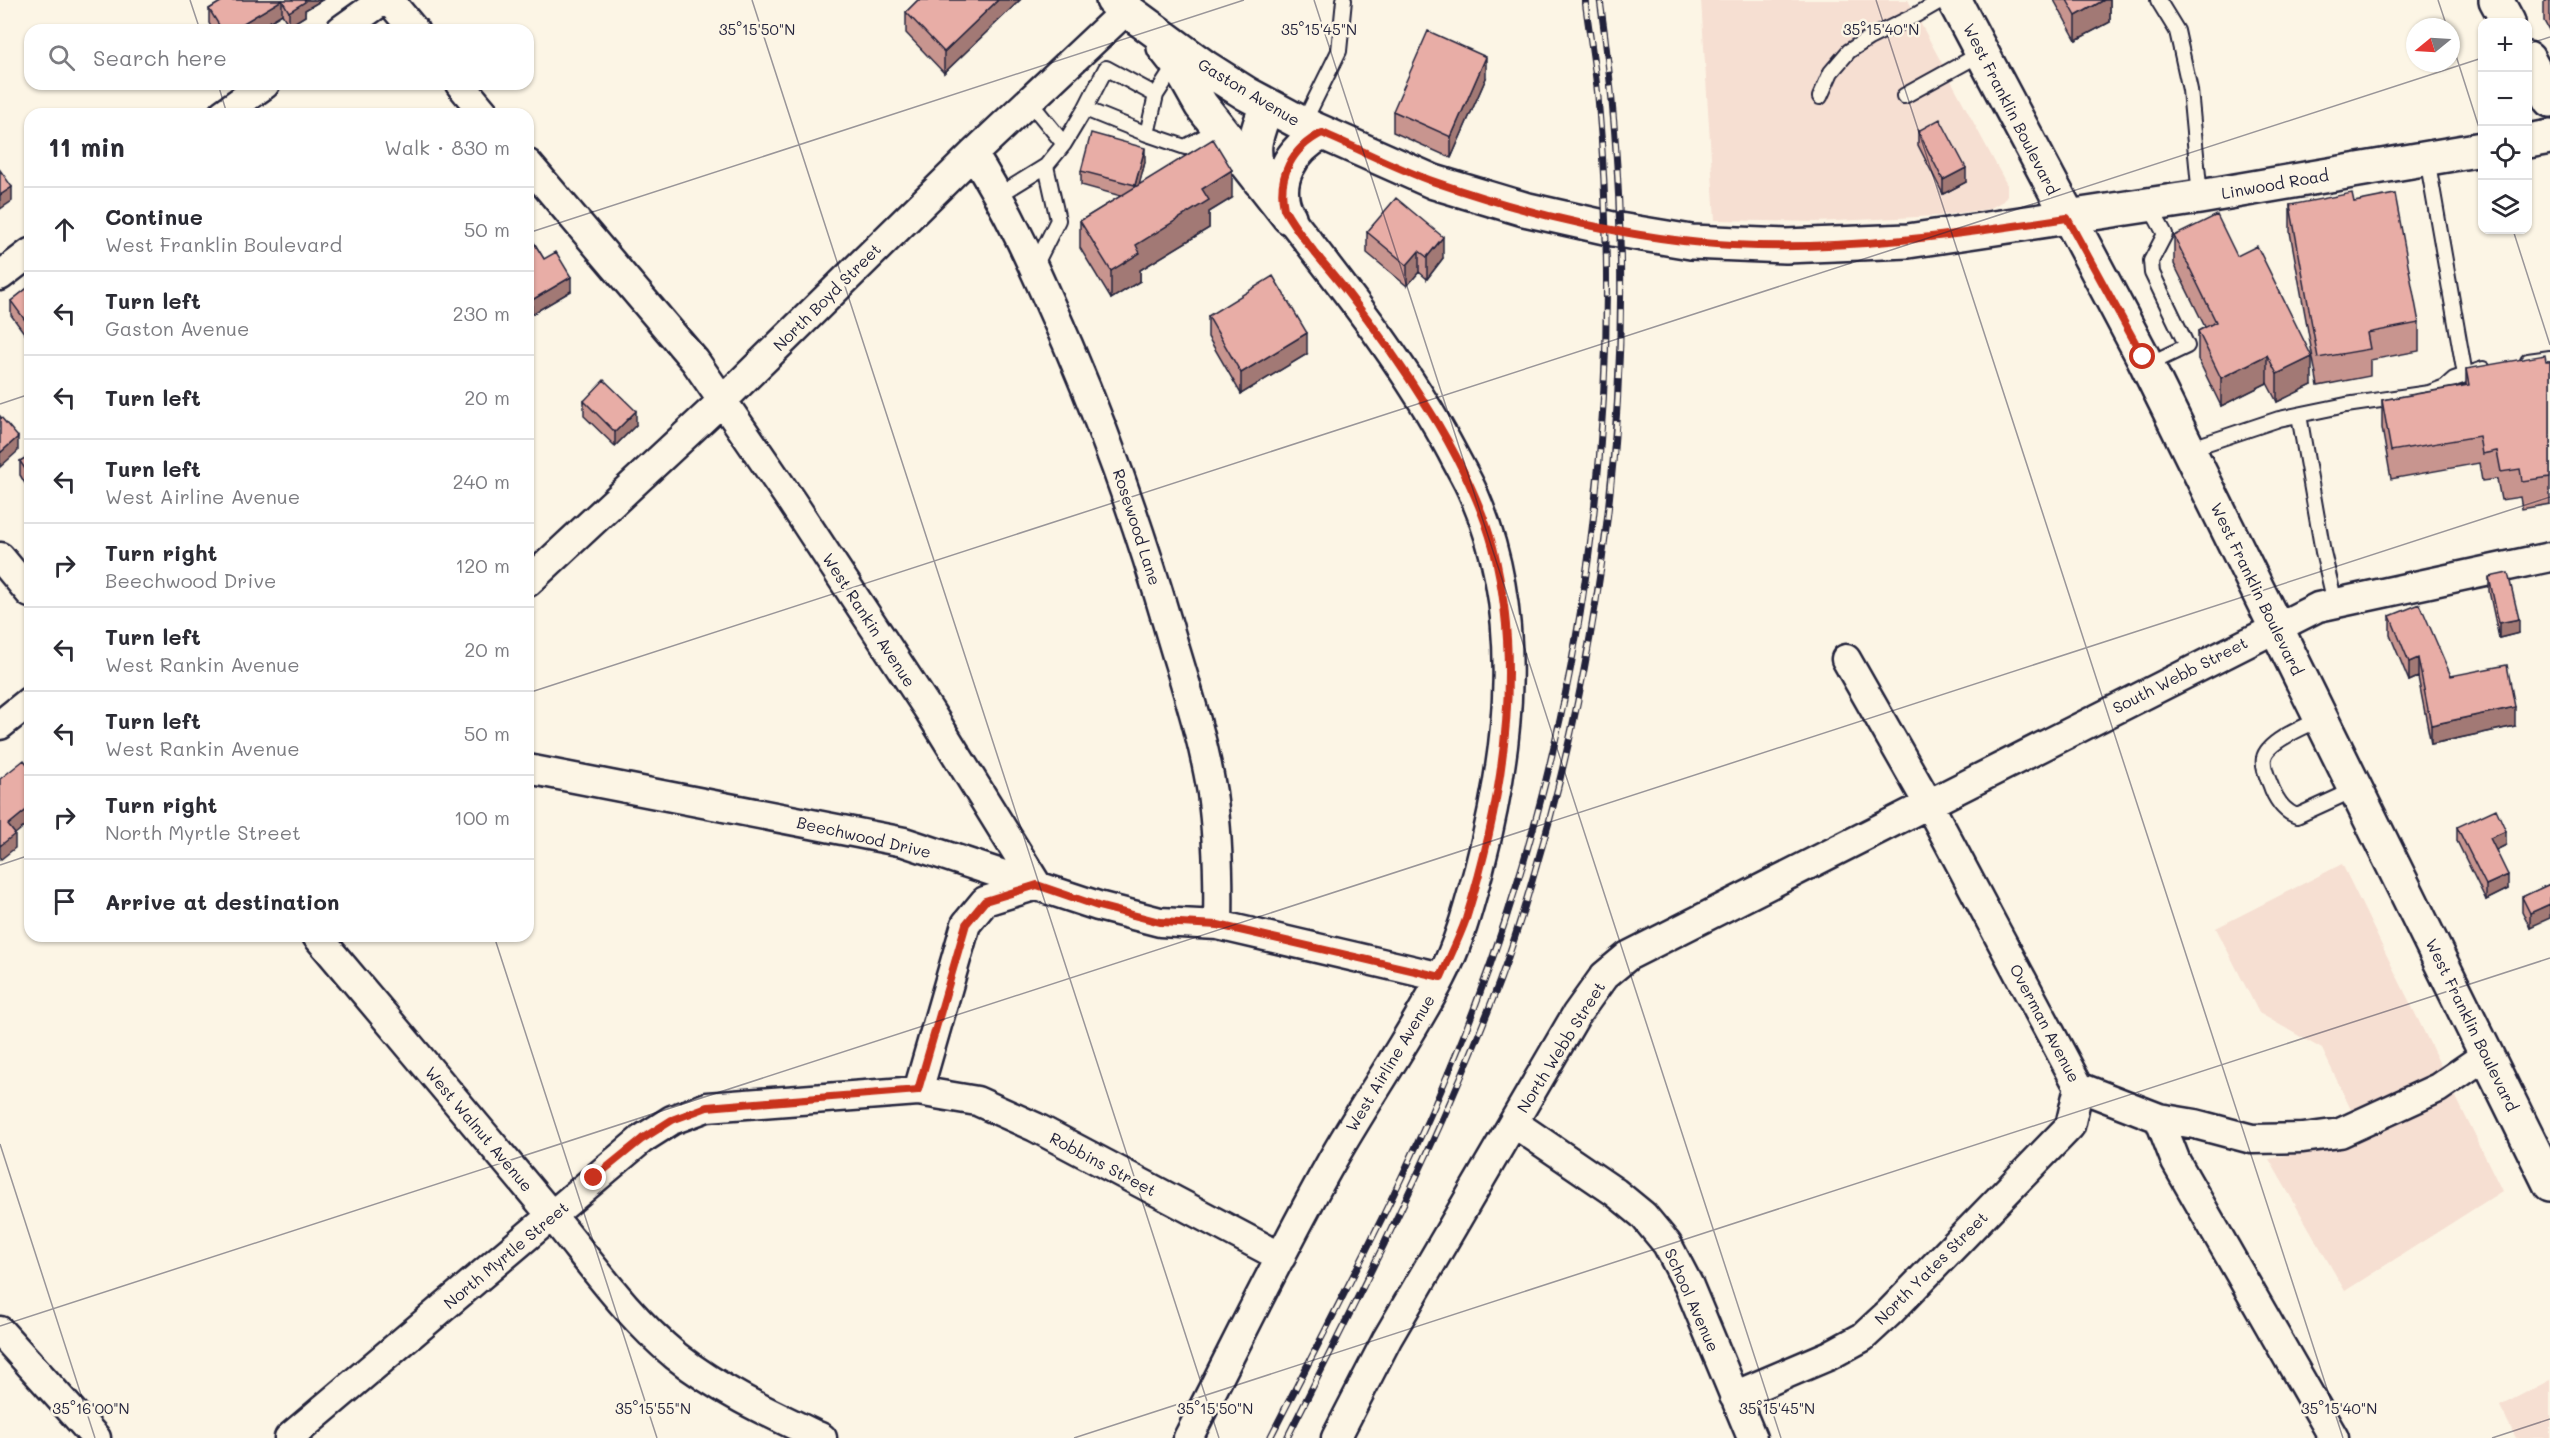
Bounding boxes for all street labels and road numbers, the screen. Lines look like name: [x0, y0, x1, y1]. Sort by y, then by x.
street label: West Franklin Boulevard: [1959, 19, 2064, 198]
street label: Gaston Avenue: [1194, 53, 1304, 130]
street label: Linwood Road: [2220, 164, 2330, 203]
street label: North Boyd Street: [768, 238, 885, 355]
street label: Rosewood Lane: [1109, 466, 1166, 588]
street label: West Franklin Boulevard: [2206, 499, 2308, 679]
street label: West Rankin Avenue: [818, 549, 921, 691]
street label: South Webb Street: [2109, 631, 2251, 718]
street label: Beechwood Drive: [795, 811, 933, 862]
street label: West Franklin Boulevard: [2421, 935, 2523, 1115]
street label: Overman Avenue: [2005, 960, 2085, 1086]
street label: North Webb Street: [1512, 977, 1609, 1116]
street label: West Airline Avenue: [1340, 990, 1439, 1135]
street label: West Walnut Avenue: [421, 1062, 538, 1196]
street label: Robbins Street: [1046, 1127, 1160, 1200]
street label: North Myrtle Street: [439, 1196, 572, 1313]
street label: North Yates Street: [1870, 1207, 1992, 1329]
street label: School Avenue: [1660, 1245, 1725, 1355]

